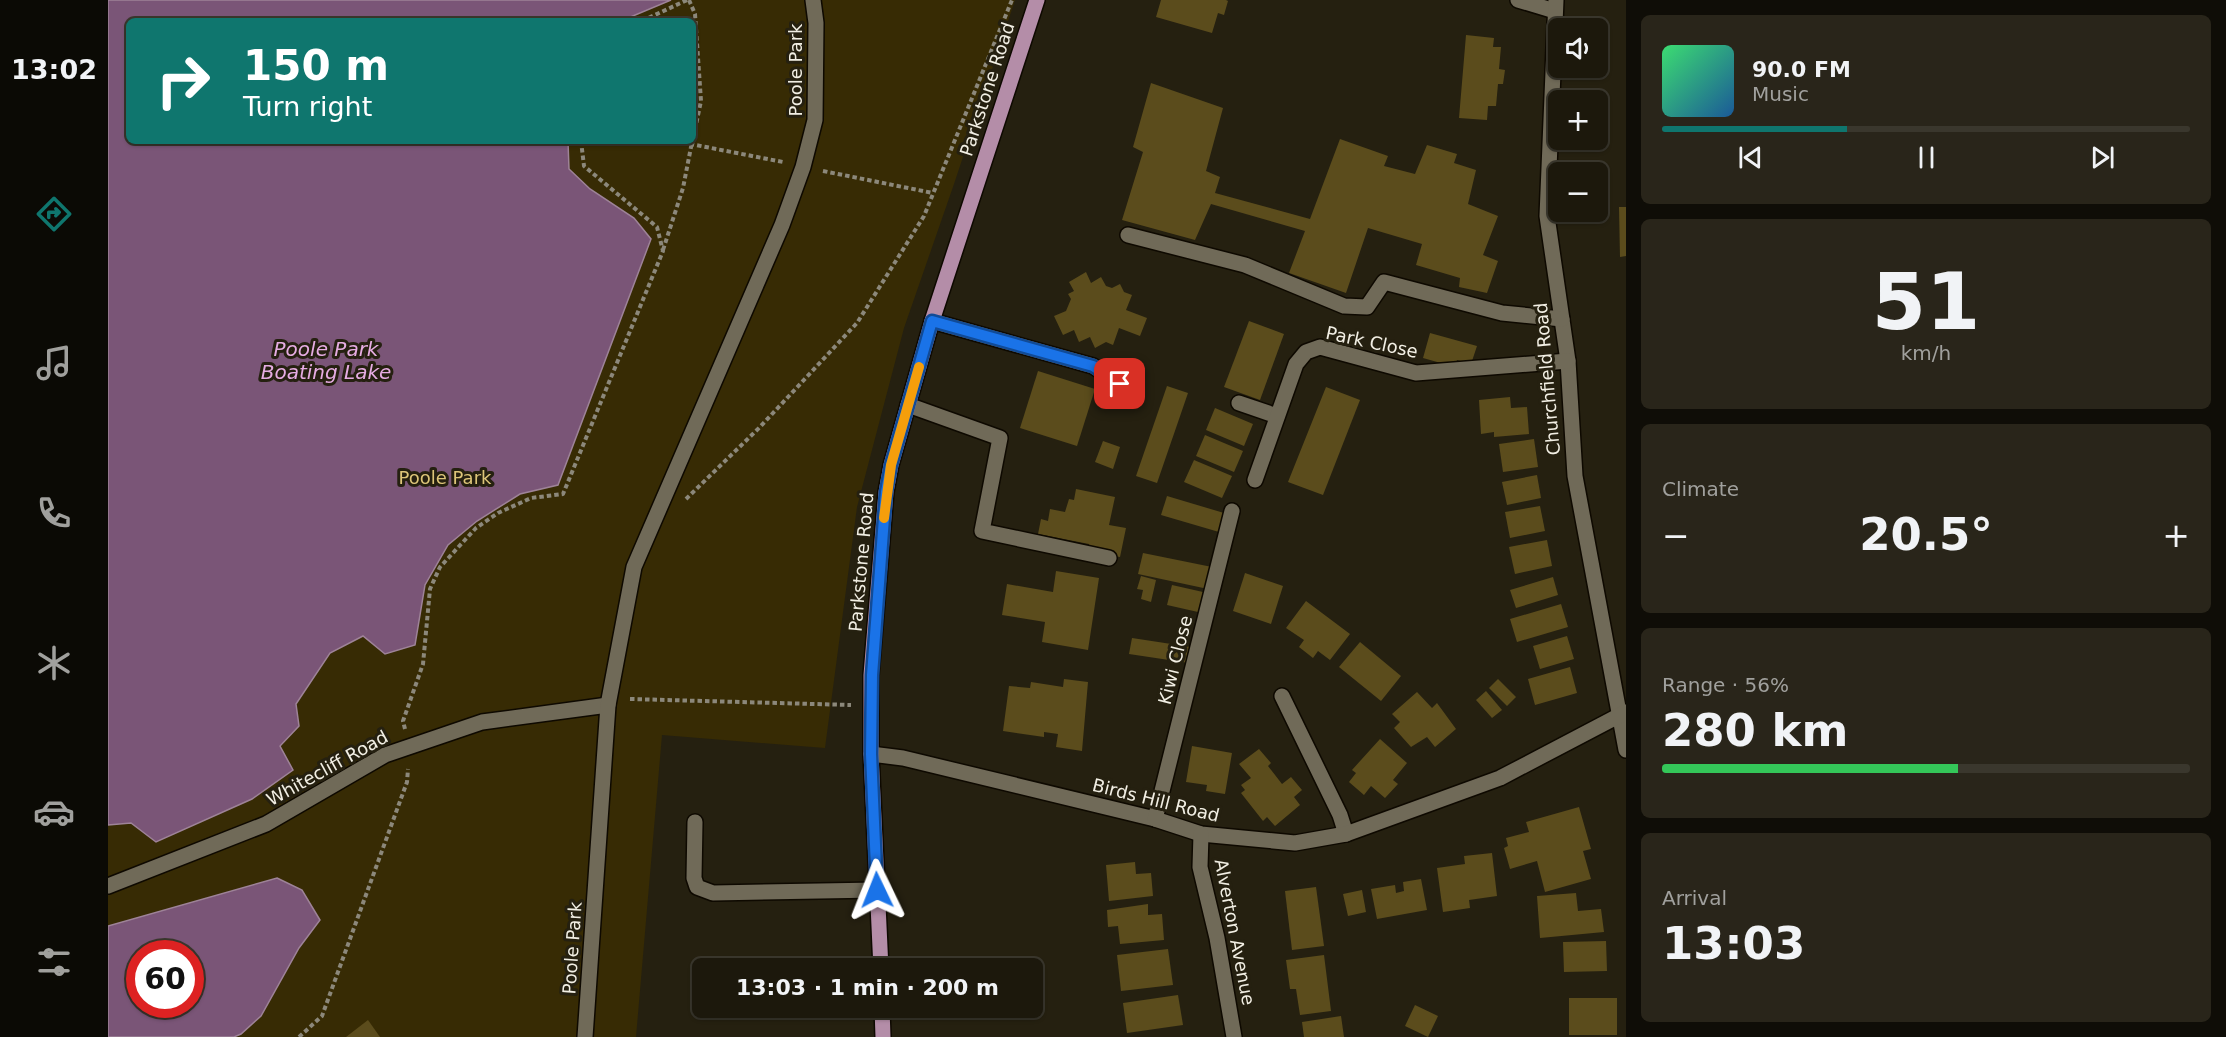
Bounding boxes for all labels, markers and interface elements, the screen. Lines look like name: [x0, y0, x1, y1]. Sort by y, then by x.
map controls: [1548, 18, 1608, 222]
button: sound: [1548, 18, 1608, 78]
street label: Parkstone Road: [955, 19, 1019, 159]
street label: Poole Park: [785, 23, 806, 116]
text: 150 m: [243, 41, 389, 90]
icon: right: [144, 42, 222, 120]
text: 13:02: [11, 54, 97, 85]
text: 90.0 FM: [1752, 57, 1851, 82]
text: Music: [1752, 82, 1809, 106]
button: +: [1548, 90, 1608, 150]
text: Turn right: [243, 91, 372, 122]
icon: previous: [1734, 141, 1767, 174]
icon: pause: [1910, 141, 1943, 174]
icon: next: [2086, 141, 2119, 174]
button: −: [1548, 162, 1608, 222]
icon: directions: [33, 193, 75, 235]
text: 51: [1872, 257, 1980, 347]
street label: Churchfield Road: [1530, 302, 1564, 456]
street label: Park Close: [1324, 322, 1420, 362]
water label: Poole Park Boating Lake: [261, 337, 391, 384]
text: km/h: [1901, 341, 1951, 365]
icon: music: [33, 342, 75, 384]
pin: [1094, 358, 1145, 409]
icon: arrive: [1103, 367, 1136, 400]
park label: Poole Park: [399, 467, 492, 488]
text: Climate: [1662, 477, 1739, 501]
street label: Parkstone Road: [844, 491, 878, 633]
icon: phone: [33, 492, 75, 534]
text: 20.5°: [1859, 508, 1993, 561]
text: −: [1662, 516, 1690, 555]
text: +: [2162, 516, 2190, 555]
street label: Kiwi Close: [1154, 613, 1196, 707]
icon: climate: [33, 642, 75, 684]
text: Range · 56%: [1662, 673, 1789, 697]
text: 280 km: [1662, 704, 1848, 757]
street label: Whitecliff Road: [263, 726, 391, 810]
street label: Birds Hill Road: [1090, 774, 1222, 826]
icon: car: [33, 791, 75, 833]
street label: Alverton Avenue: [1211, 857, 1259, 1007]
position arrow: [845, 858, 909, 922]
text: Arrival: [1662, 886, 1727, 910]
street label: Poole Park: [558, 900, 586, 995]
text: 13:03: [1662, 917, 1805, 970]
speed limit sign: 60: [126, 940, 204, 1018]
icon: filters: [33, 941, 75, 983]
text: 13:03 · 1 min · 200 m: [736, 975, 999, 1000]

